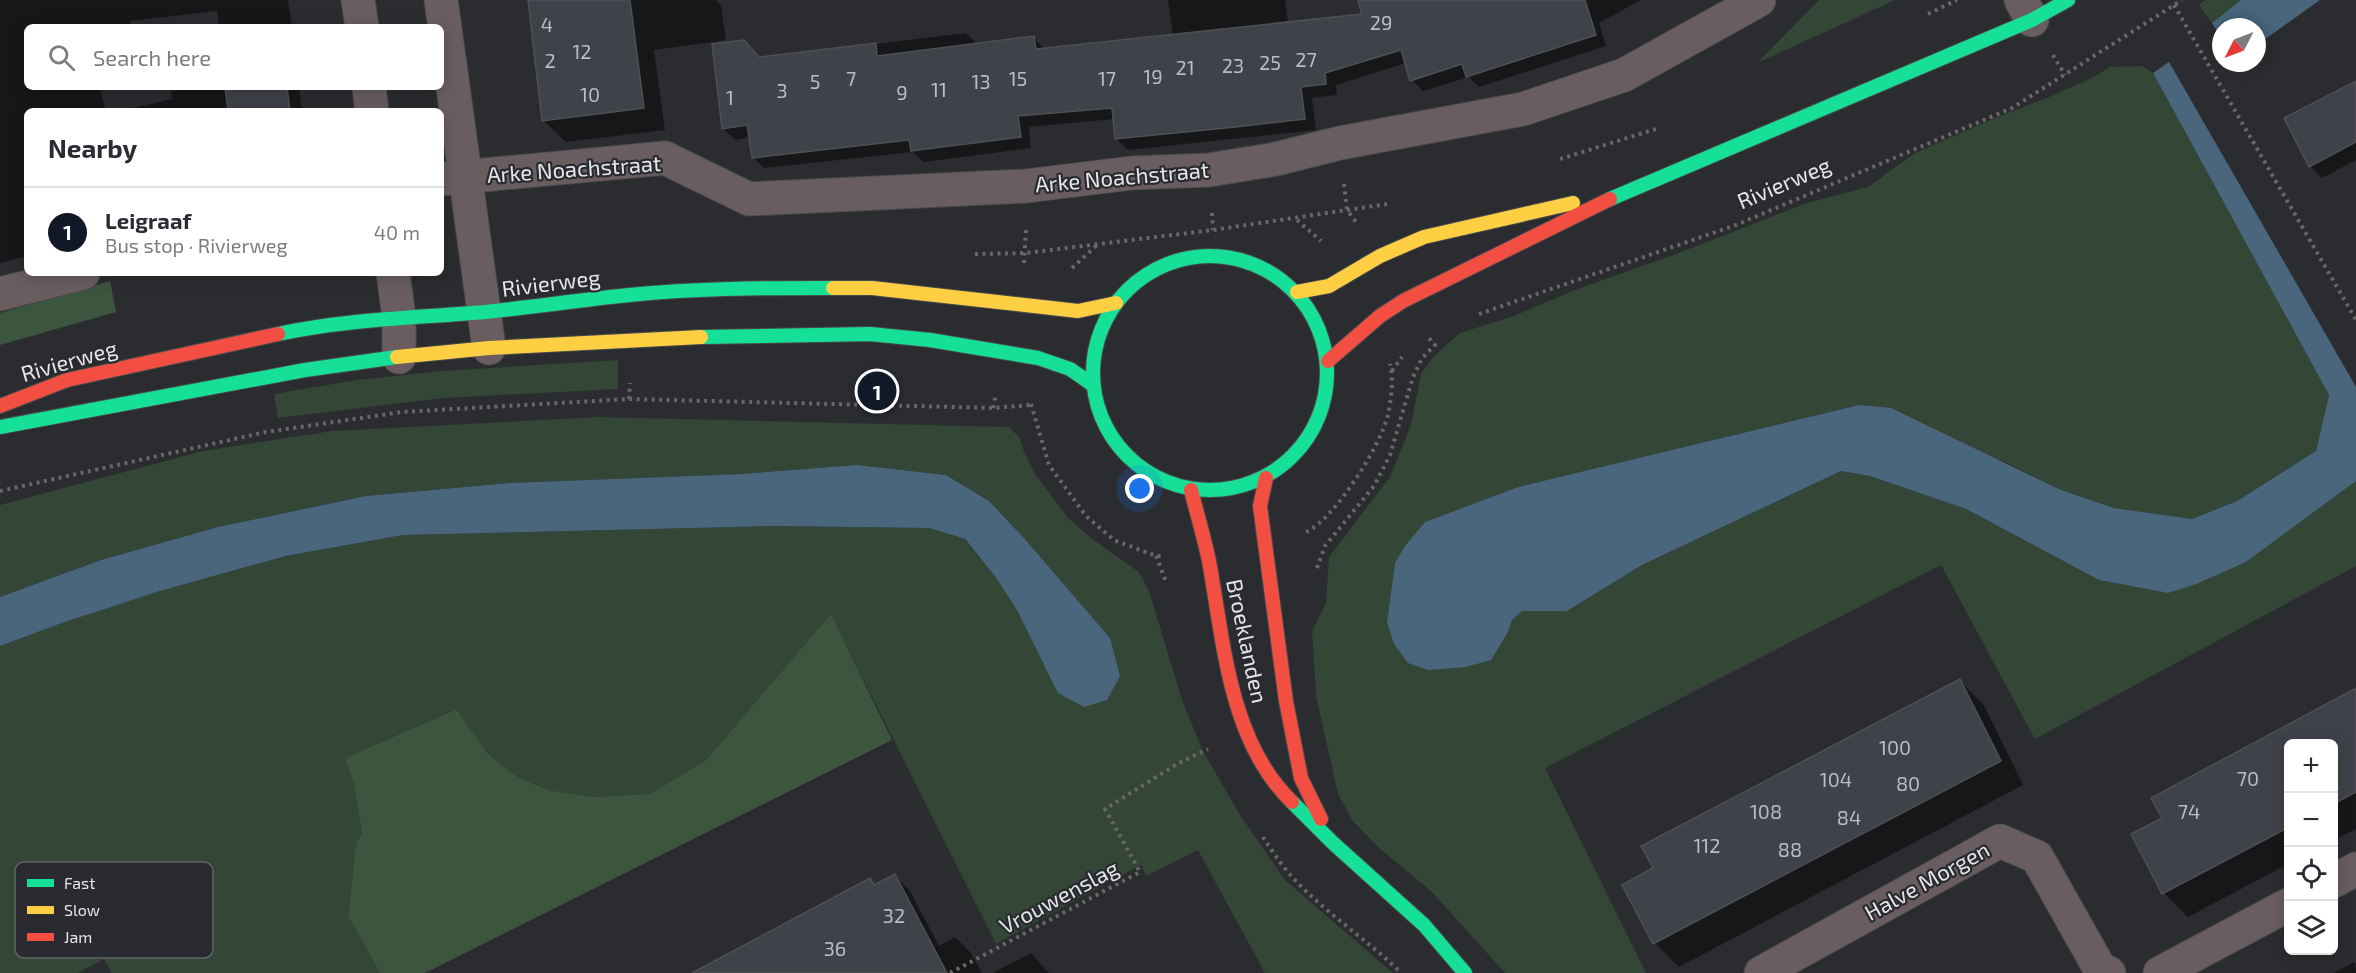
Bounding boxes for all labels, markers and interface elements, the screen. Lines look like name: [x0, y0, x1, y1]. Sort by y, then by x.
house number: 29: [1370, 10, 1392, 34]
house number: 4: [541, 12, 553, 36]
north arrow: [2212, 18, 2266, 72]
search box: [24, 24, 444, 90]
house number: 12: [572, 39, 592, 63]
icon: search: [45, 41, 78, 74]
text: Search here: [93, 44, 211, 70]
house number: 27: [1295, 47, 1317, 71]
house number: 2: [544, 48, 556, 72]
house number: 25: [1259, 50, 1281, 74]
house number: 23: [1222, 53, 1244, 77]
house number: 21: [1175, 55, 1195, 79]
house number: 19: [1143, 64, 1163, 88]
house number: 7: [846, 66, 856, 90]
house number: 15: [1009, 66, 1027, 90]
house number: 17: [1098, 66, 1116, 90]
house number: 5: [810, 69, 820, 93]
house number: 13: [971, 69, 991, 93]
house number: 11: [931, 77, 947, 101]
house number: 3: [776, 78, 788, 102]
house number: 9: [896, 80, 908, 104]
house number: 10: [580, 82, 600, 106]
house number: 1: [726, 85, 734, 109]
text: Nearby: [48, 132, 137, 163]
street label: Arke Noachstraat: [486, 149, 662, 187]
street label: Rivierweg: [1733, 151, 1834, 213]
street label: Arke Noachstraat: [1034, 155, 1210, 197]
text: Leigraaf: [105, 207, 191, 233]
text: 1: [63, 220, 72, 244]
text: 40 m: [374, 220, 420, 244]
text: Bus stop · Rivierweg: [105, 233, 288, 257]
street label: Rivierweg: [500, 263, 602, 301]
street label: Rivierweg: [18, 334, 120, 386]
pin: 1: [858, 368, 896, 414]
your location: [1125, 474, 1154, 503]
street label: Broeklanden: [1222, 576, 1274, 705]
house number: 100: [1879, 735, 1911, 759]
map controls: [2284, 739, 2338, 955]
button: +: [2284, 739, 2338, 793]
house number: 70: [2237, 766, 2259, 790]
house number: 104: [1820, 767, 1852, 791]
house number: 80: [1896, 771, 1920, 795]
button: −: [2284, 793, 2338, 847]
house number: 108: [1750, 799, 1782, 823]
house number: 74: [2178, 799, 2200, 823]
house number: 84: [1837, 805, 1861, 829]
house number: 112: [1693, 833, 1721, 857]
street label: Halve Morgen: [1860, 835, 1993, 925]
house number: 88: [1778, 837, 1802, 861]
button: locate: [2284, 847, 2338, 901]
street label: Vrouwenslag: [995, 854, 1123, 938]
legend: [15, 862, 213, 958]
text: Fast: [64, 873, 95, 892]
text: Slow: [64, 900, 100, 919]
button: layers: [2284, 901, 2338, 955]
house number: 32: [883, 903, 905, 927]
text: Jam: [64, 927, 92, 946]
house number: 36: [824, 936, 846, 960]

